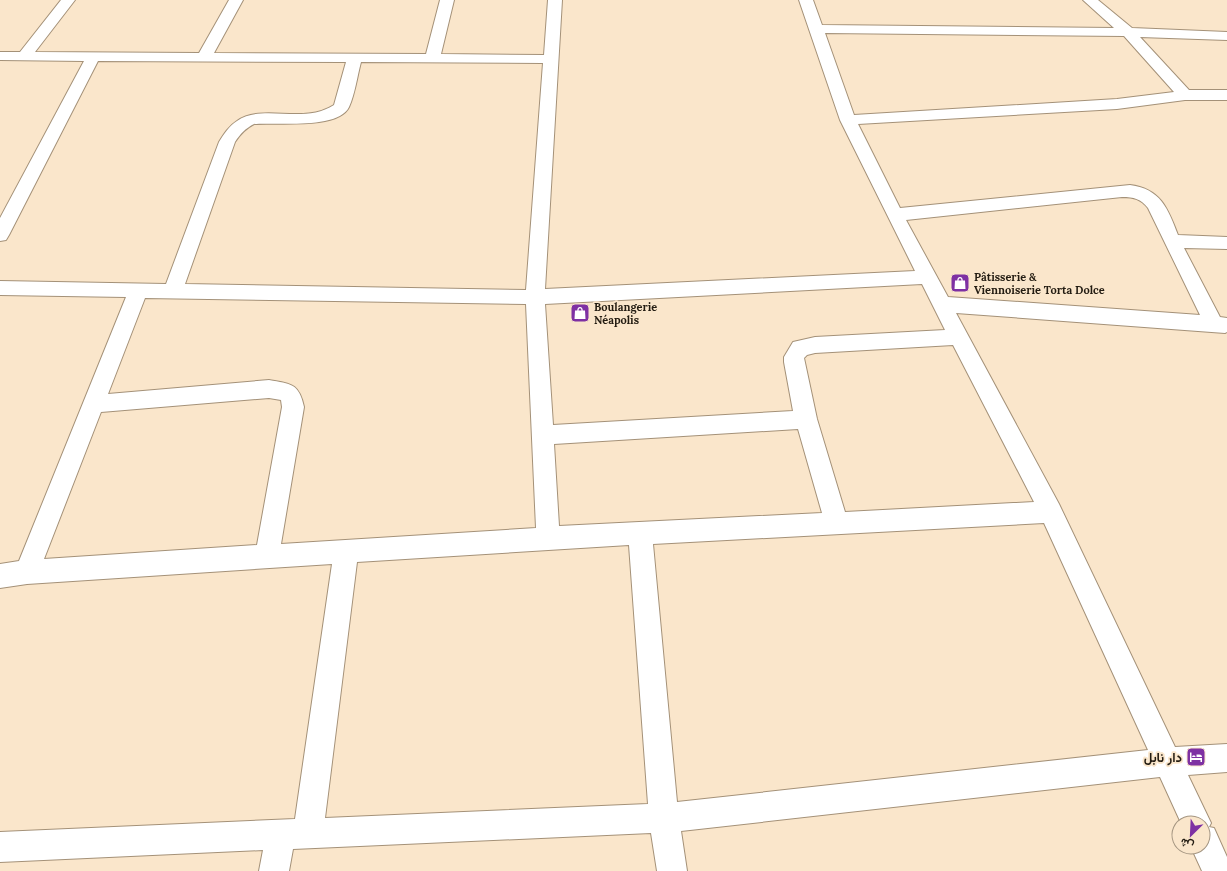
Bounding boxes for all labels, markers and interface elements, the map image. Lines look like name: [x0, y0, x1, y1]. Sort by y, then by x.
place label: Pâtisserie & Viennoiserie Torta Dolce: [974, 270, 1105, 297]
shop icon: Pâtisserie & Viennoiserie Torta Dolce: [949, 272, 971, 294]
place label: Boulangerie Néapolis: [594, 300, 657, 327]
shop icon: Boulangerie Néapolis: [569, 302, 591, 324]
hotel icon: دار نابل: [1185, 746, 1207, 768]
place label: دار نابل: [1144, 749, 1182, 766]
north arrow: [1171, 815, 1211, 855]
text: ش: [1178, 835, 1196, 853]

